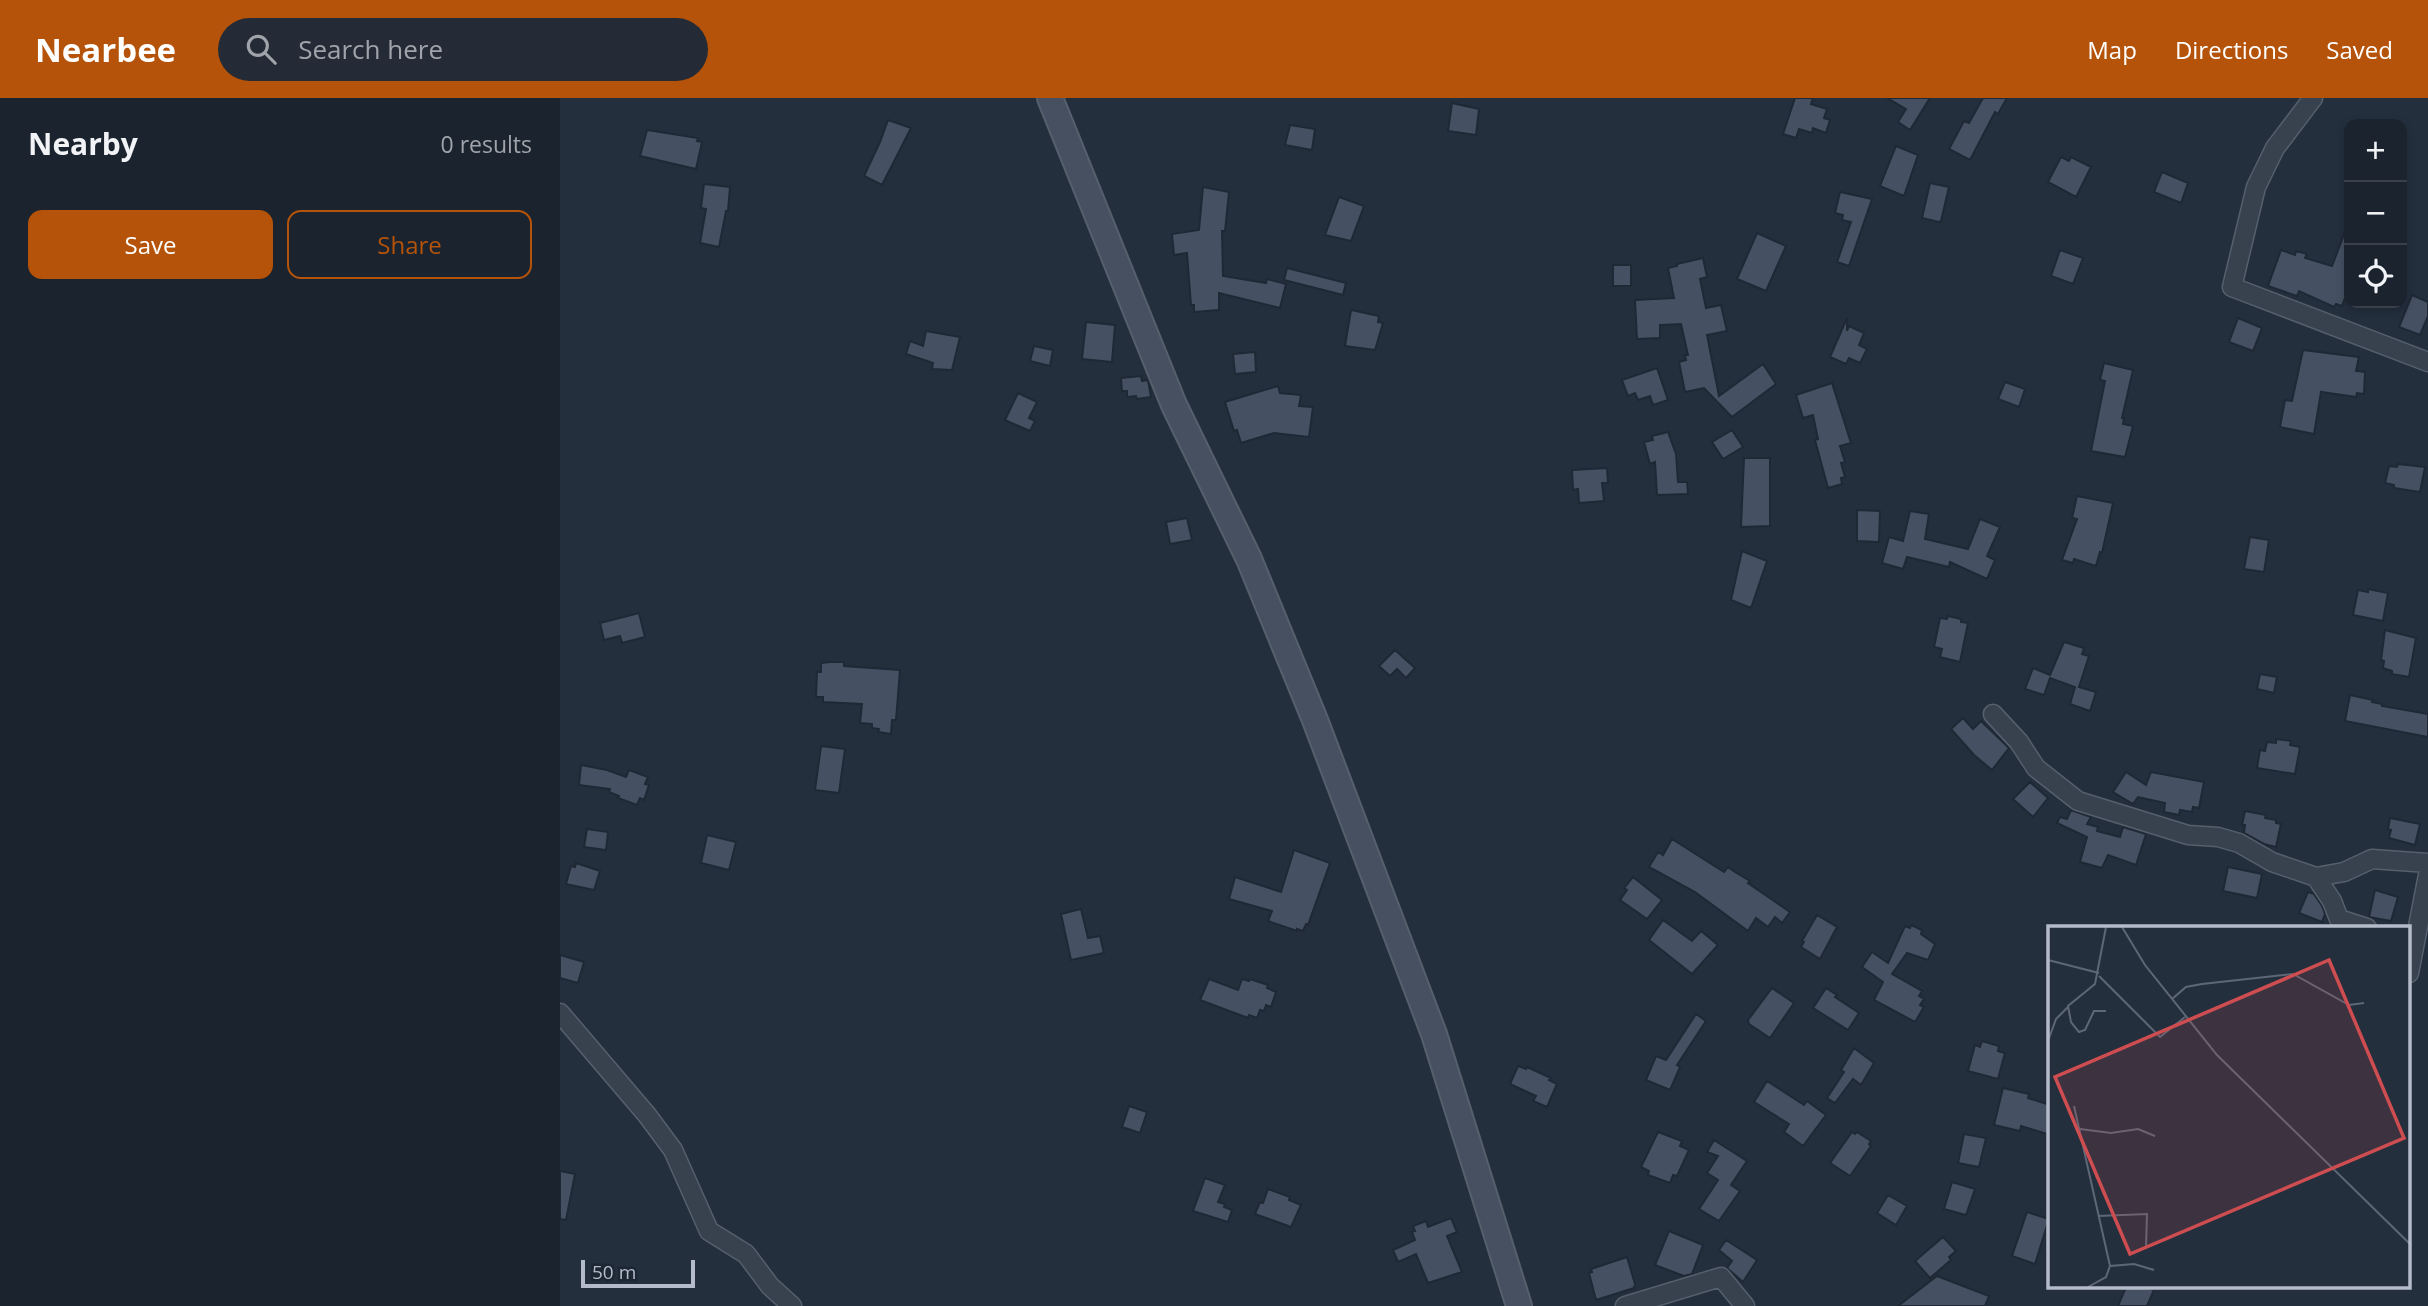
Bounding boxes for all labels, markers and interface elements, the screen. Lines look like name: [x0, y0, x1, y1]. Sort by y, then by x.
search box: [218, 18, 708, 81]
text: Nearbee: [35, 27, 176, 72]
icon: search: [242, 30, 280, 68]
text: Search here: [298, 31, 443, 67]
text: Map: [2087, 33, 2137, 66]
text: Directions: [2175, 33, 2288, 66]
text: Saved: [2326, 33, 2393, 66]
map controls: [2344, 119, 2407, 308]
button: +: [2344, 119, 2407, 182]
text: Nearby: [28, 123, 138, 164]
text: 0 results: [441, 128, 532, 160]
button: −: [2344, 182, 2407, 245]
button: Save: [28, 210, 273, 279]
button: Share: [287, 210, 532, 279]
button: locate: [2344, 245, 2407, 308]
inset map: [2048, 926, 2410, 1288]
scale bar: [581, 1257, 695, 1289]
text: 50 m: [592, 1259, 636, 1285]

